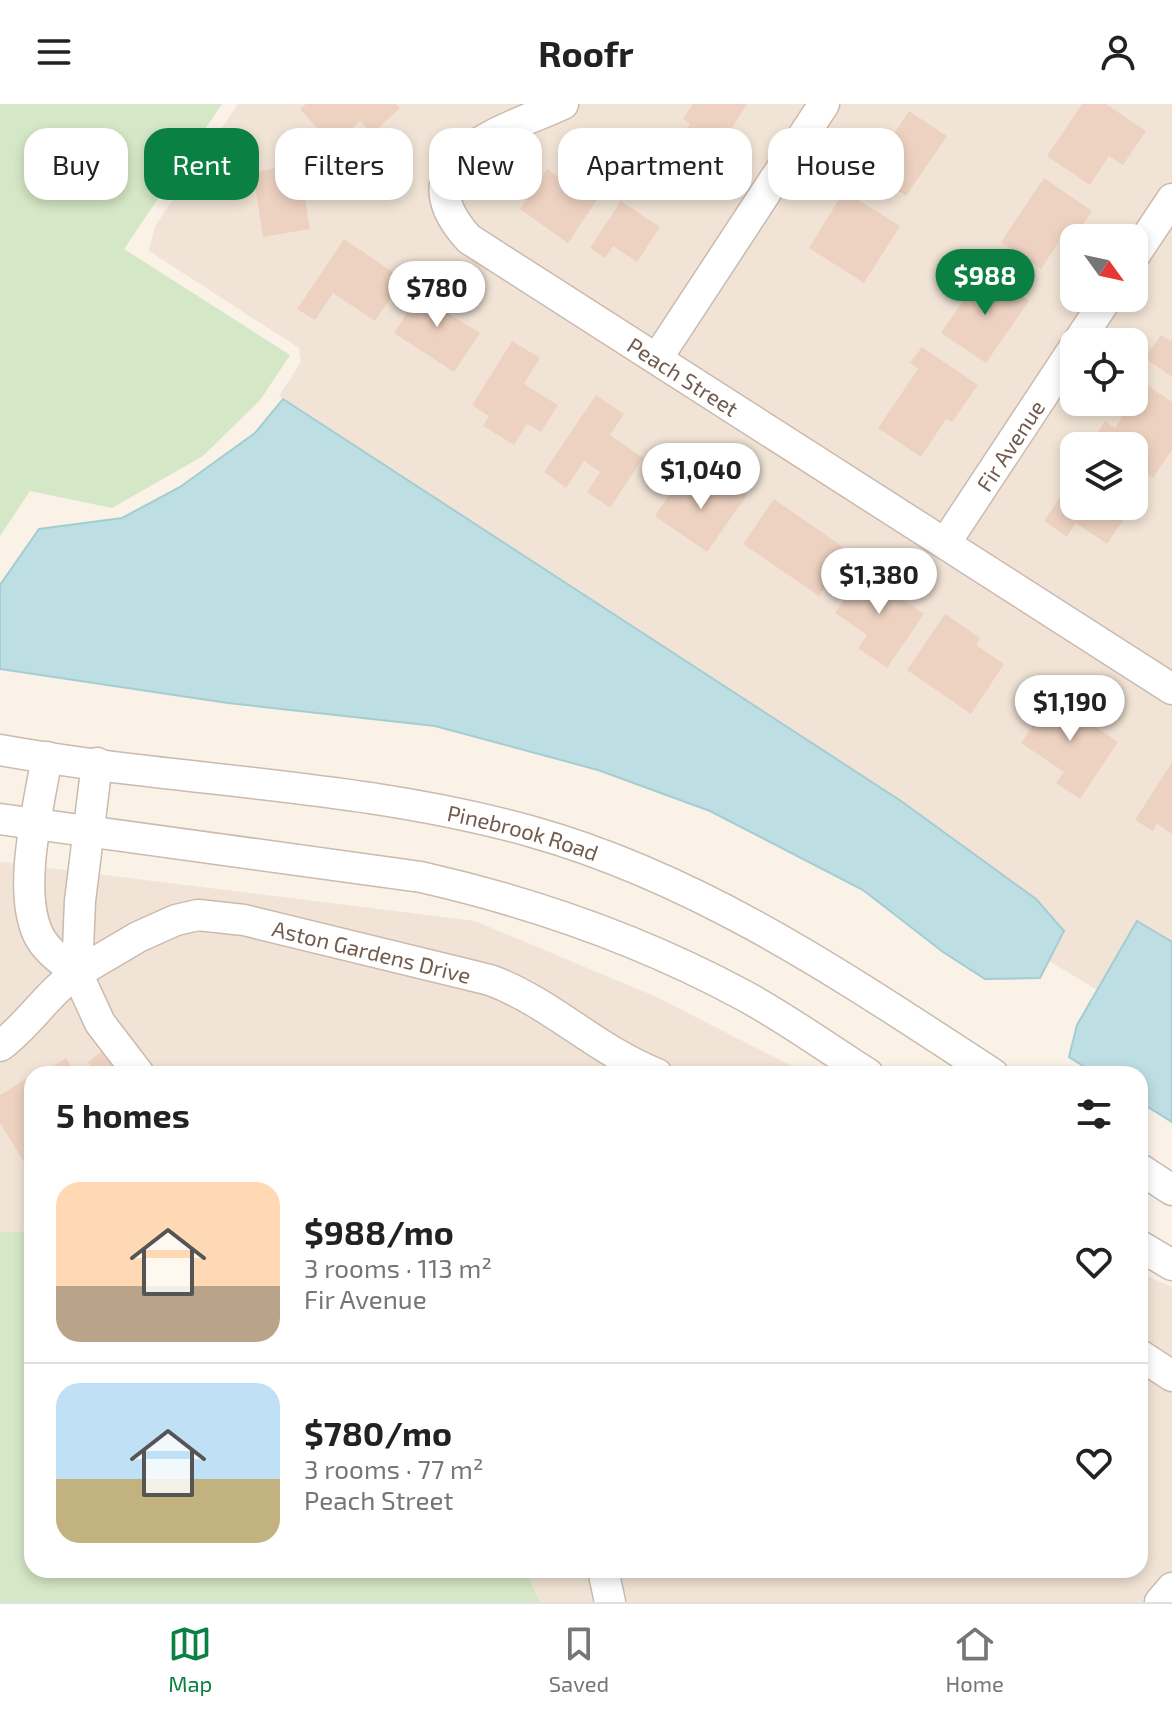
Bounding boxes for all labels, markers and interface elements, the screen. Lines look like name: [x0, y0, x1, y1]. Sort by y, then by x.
icon: menu: [32, 30, 76, 74]
icon: person: [1096, 30, 1140, 74]
text: Roofr: [538, 31, 634, 74]
chip: Buy: [24, 128, 128, 200]
chip: Rent: [144, 128, 259, 200]
chip: Filters: [275, 128, 413, 200]
chip: New: [429, 128, 542, 200]
chip: Apartment: [558, 128, 752, 200]
chip: House: [768, 128, 904, 200]
north arrow: [1060, 224, 1148, 312]
map controls: [1060, 224, 1148, 520]
pin: $988: [938, 249, 1032, 317]
text: $988: [954, 259, 1016, 290]
pin: $780: [390, 261, 484, 329]
text: $780: [406, 271, 468, 302]
button: locate: [1060, 328, 1148, 416]
street label: Peach Street: [623, 331, 744, 421]
street label: Fir Avenue: [970, 395, 1049, 496]
button: layers: [1060, 432, 1148, 520]
pin: $1,040: [636, 443, 766, 511]
text: $1,040: [660, 453, 742, 484]
pin: $1,380: [814, 548, 944, 616]
text: $1,380: [839, 558, 919, 589]
pin: $1,190: [1005, 675, 1135, 743]
text: $1,190: [1033, 685, 1107, 716]
street label: Pinebrook Road: [445, 799, 602, 865]
street label: Aston Gardens Drive: [270, 914, 474, 988]
icon: filters: [1072, 1092, 1116, 1136]
text: 5 homes: [56, 1094, 190, 1135]
text: $988/mo: [304, 1211, 454, 1252]
icon: home: [120, 1214, 216, 1310]
icon: heart: [1072, 1240, 1116, 1284]
text: 3 rooms · 113 m²: [304, 1252, 492, 1283]
text: Fir Avenue: [304, 1283, 427, 1314]
text: $780/mo: [304, 1412, 452, 1453]
icon: home: [120, 1415, 216, 1511]
icon: heart: [1072, 1441, 1116, 1485]
text: 3 rooms · 77 m²: [304, 1453, 484, 1484]
text: Peach Street: [304, 1484, 453, 1515]
tab: Map: [168, 1622, 212, 1696]
tab: Saved: [549, 1622, 609, 1696]
tab: Home: [945, 1622, 1004, 1696]

